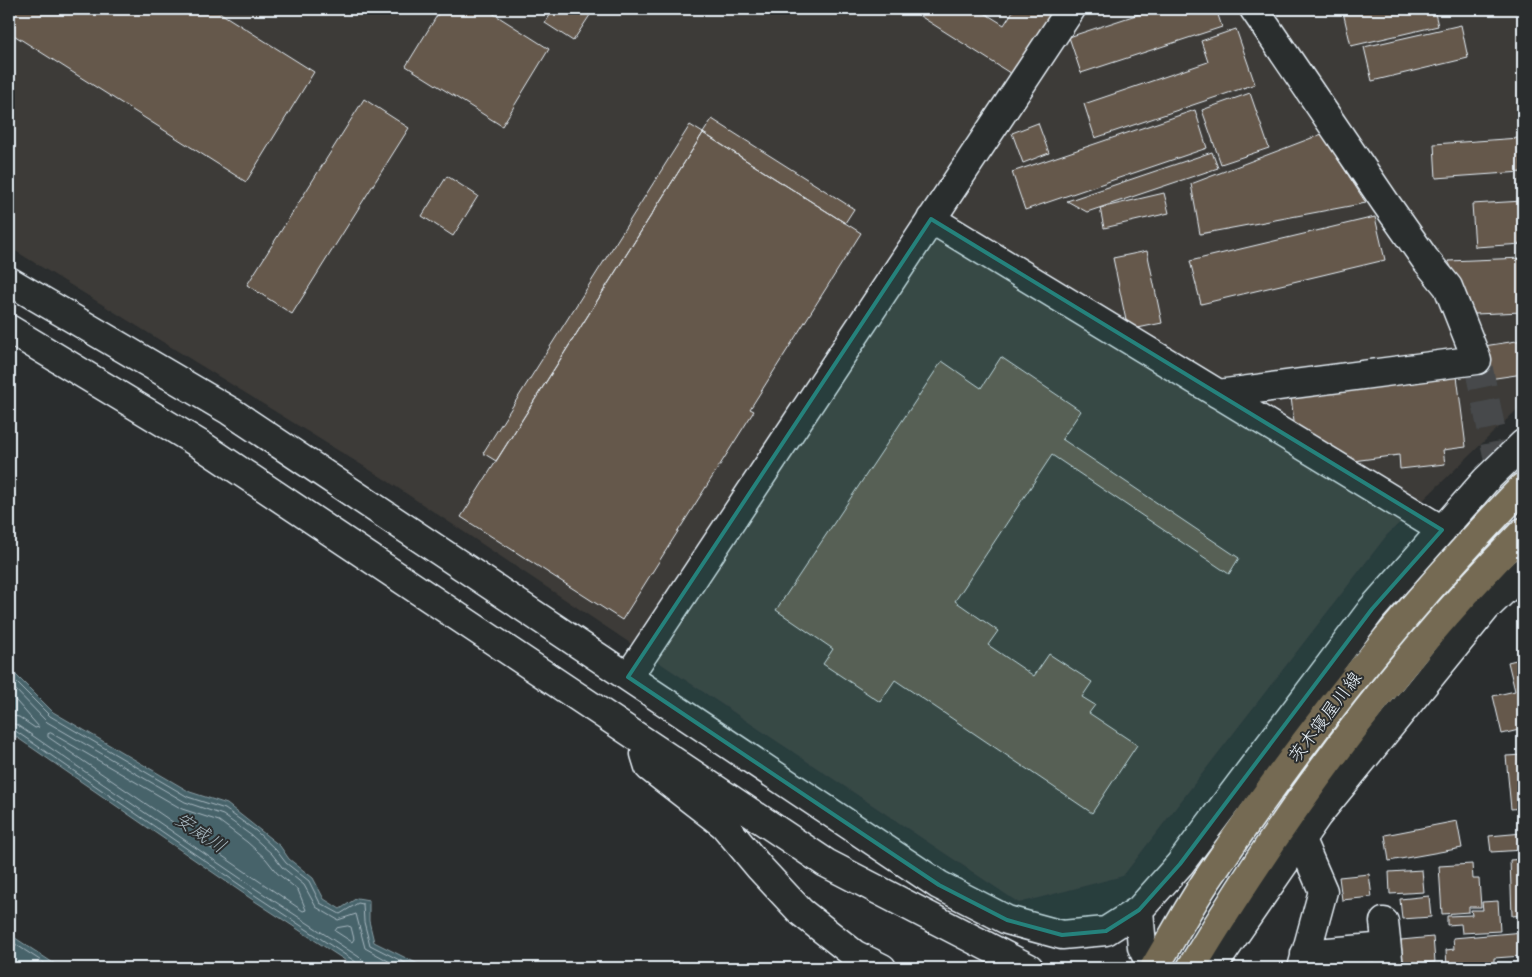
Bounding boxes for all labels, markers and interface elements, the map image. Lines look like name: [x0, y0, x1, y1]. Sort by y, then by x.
street label: 茨木寝屋川線: [1284, 667, 1367, 767]
water label: 安威川: [170, 807, 231, 859]

